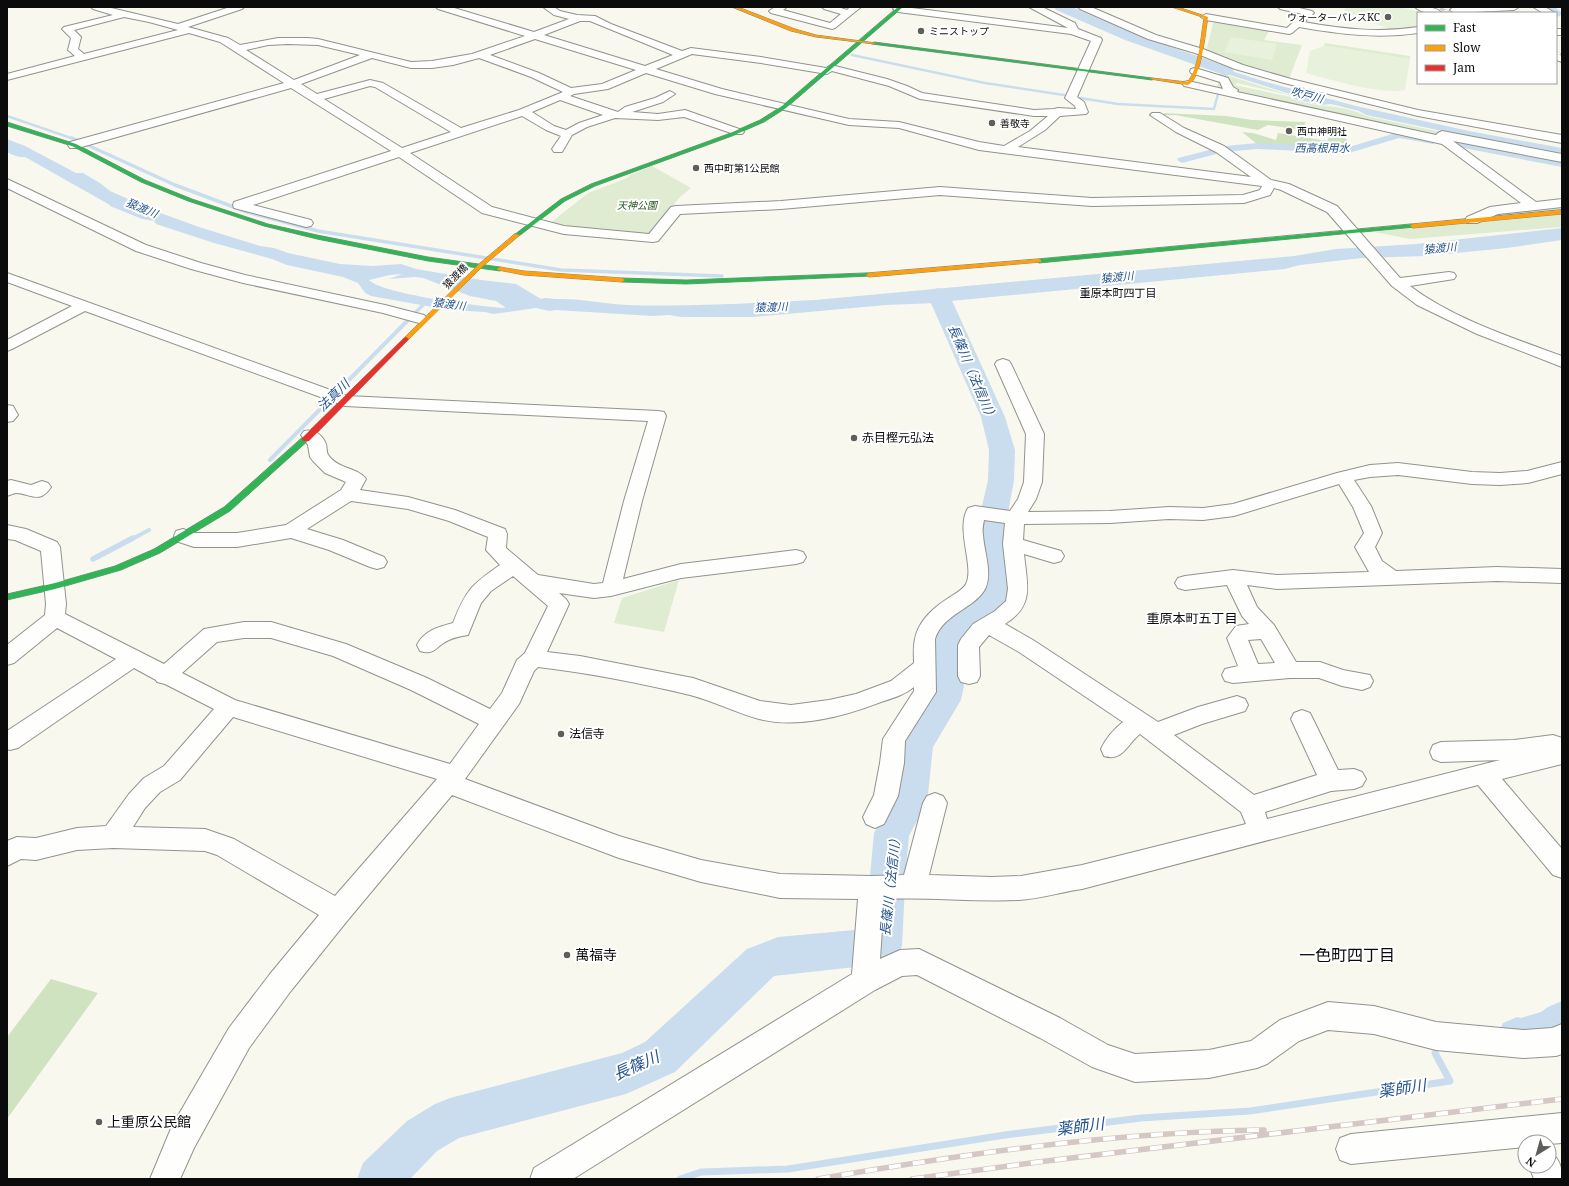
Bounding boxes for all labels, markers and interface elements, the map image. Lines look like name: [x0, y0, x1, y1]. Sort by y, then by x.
place label: ウォーターパレスKC: [1287, 10, 1380, 24]
marker: ウォーターパレスKC: [1383, 12, 1393, 22]
legend: [1417, 12, 1557, 84]
text: Fast: [1453, 19, 1476, 36]
place label: ミニストップ: [929, 24, 989, 38]
marker: ミニストップ: [916, 26, 926, 36]
text: Slow: [1453, 39, 1481, 56]
text: Jam: [1452, 59, 1475, 76]
water label: 吹戸川: [1289, 83, 1326, 106]
place label: 善敬寺: [1000, 116, 1030, 130]
marker: 善敬寺: [987, 118, 997, 128]
place label: 西中神明社: [1297, 124, 1347, 138]
marker: 西中神明社: [1284, 126, 1294, 136]
water label: 西高根用水: [1295, 140, 1350, 155]
place label: 西中町第1公民館: [704, 161, 780, 175]
marker: 西中町第1公民館: [691, 163, 701, 173]
water label: 猿渡川: [124, 194, 161, 221]
park label: 天神公園: [617, 198, 659, 212]
water label: 猿渡川: [1423, 239, 1458, 256]
street label: 猿渡橋: [439, 260, 471, 292]
water label: 猿渡川: [1100, 268, 1135, 285]
district label: 重原本町四丁目: [1080, 285, 1157, 300]
water label: 猿渡川: [432, 294, 467, 313]
water label: 猿渡川: [754, 298, 789, 315]
water label: 長篠川（法信川）: [944, 322, 1002, 424]
water label: 法真川: [313, 373, 355, 415]
place label: 赤目樫元弘法: [862, 429, 934, 446]
marker: 赤目樫元弘法: [849, 433, 859, 443]
district label: 重原本町五丁目: [1146, 609, 1238, 627]
place label: 法信寺: [569, 725, 605, 742]
marker: 法信寺: [556, 729, 566, 739]
water label: 長篠川（法信川）: [876, 831, 904, 937]
district label: 一色町四丁目: [1299, 944, 1395, 966]
place label: 萬福寺: [575, 945, 617, 964]
marker: 萬福寺: [562, 950, 572, 960]
water label: 長篠川: [610, 1044, 664, 1085]
water label: 薬師川: [1377, 1073, 1429, 1102]
place label: 上重原公民館: [107, 1112, 191, 1131]
water label: 薬師川: [1055, 1112, 1107, 1140]
marker: 上重原公民館: [94, 1117, 104, 1127]
north arrow: [1517, 1134, 1557, 1174]
text: N: [1522, 1154, 1539, 1171]

